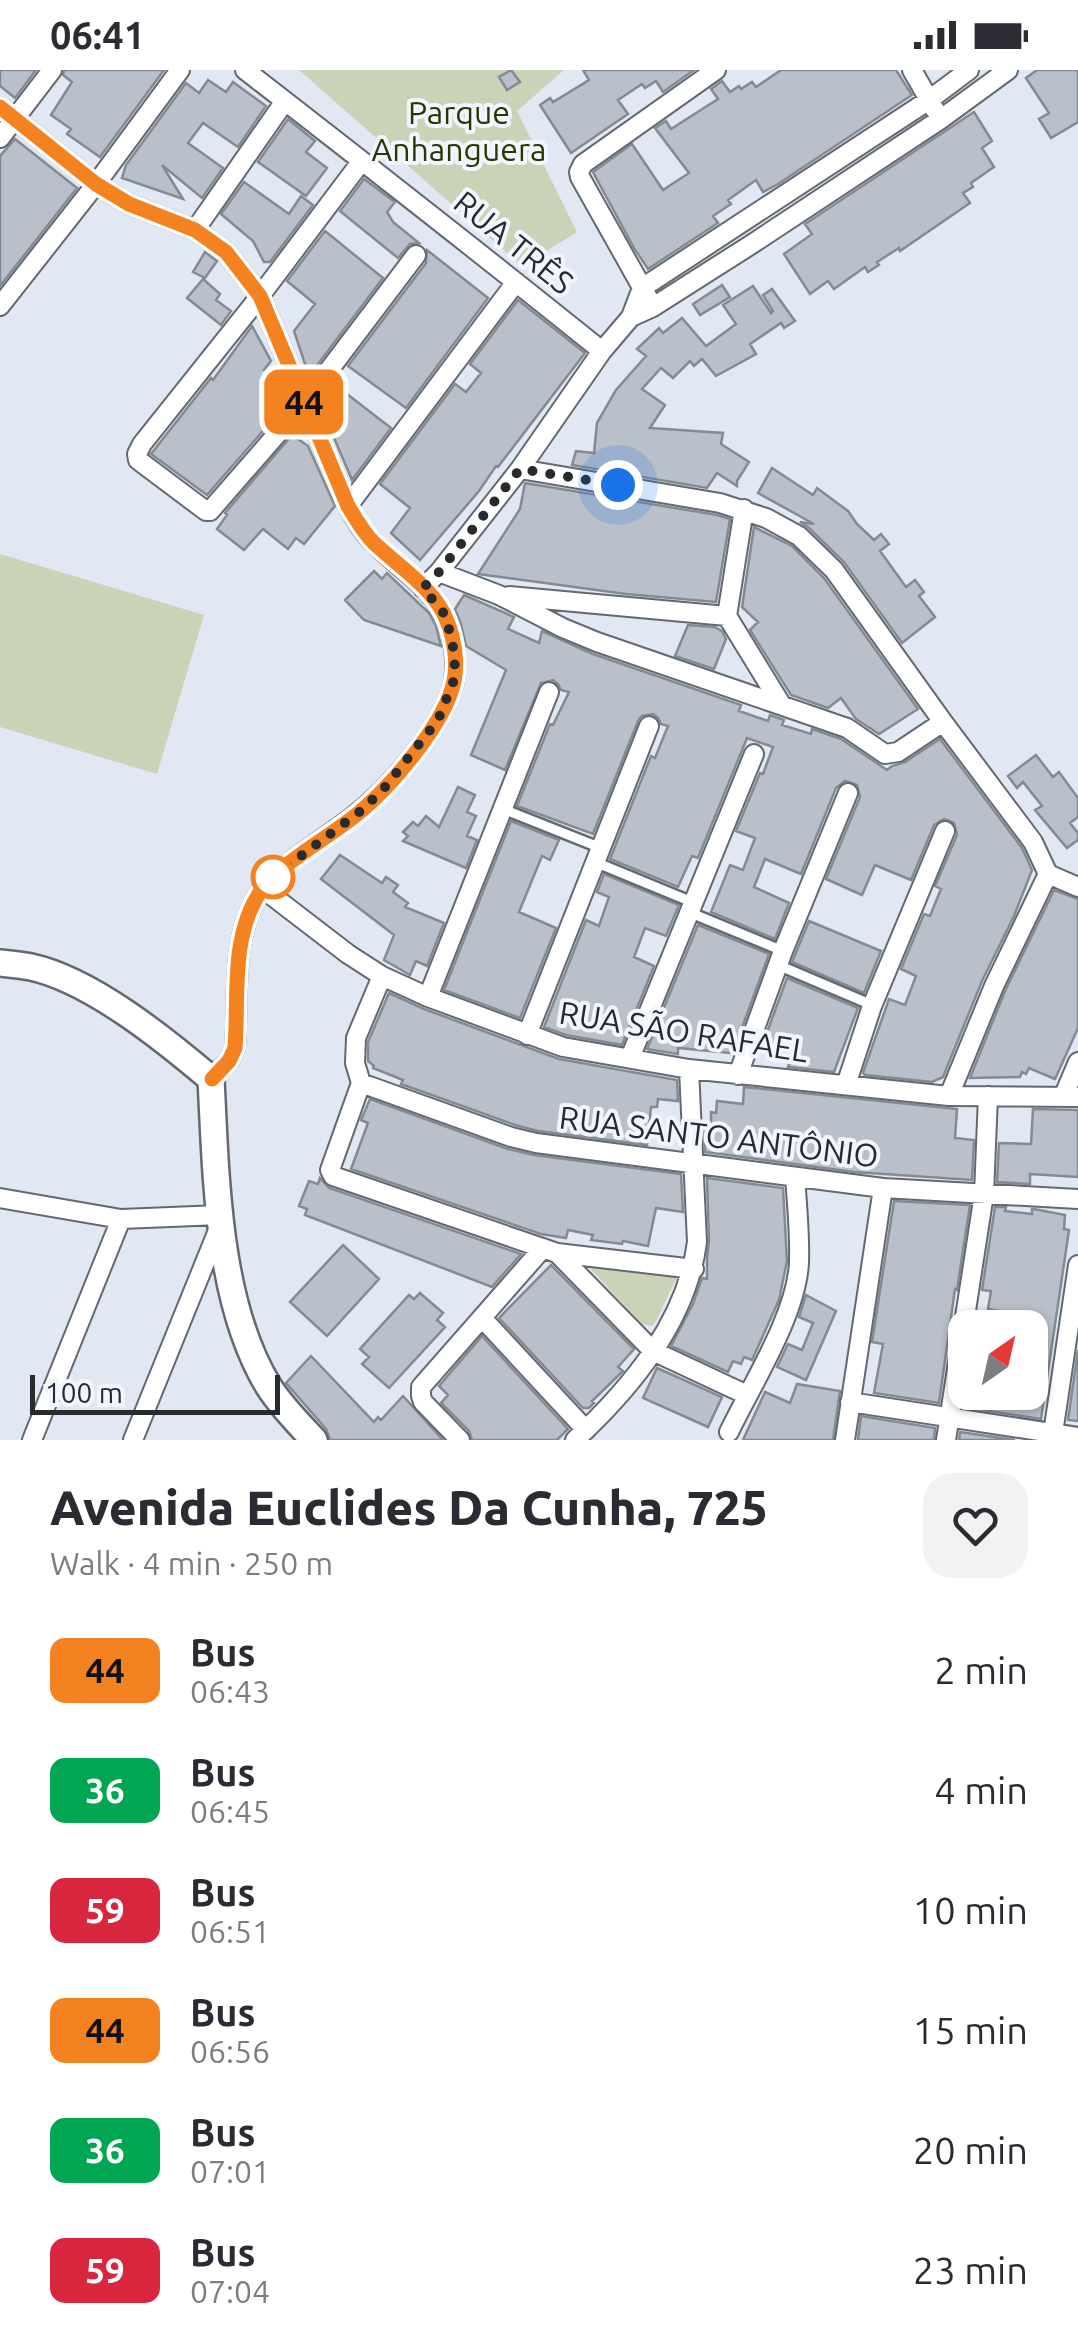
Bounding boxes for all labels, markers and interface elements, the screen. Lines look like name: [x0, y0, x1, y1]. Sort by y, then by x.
text: 06:41: [50, 14, 145, 56]
park label: Parque Anhanguera: [372, 94, 546, 167]
street label: RUA TRÊS: [447, 183, 581, 301]
line badge: 44: [259, 370, 349, 434]
text: 44: [284, 382, 324, 422]
your location: [593, 460, 643, 510]
unlabelled marker: [252, 856, 294, 898]
street label: RUA SÃO RAFAEL: [557, 994, 811, 1068]
street label: RUA SANTO ANTÔNIO: [557, 1099, 881, 1173]
north arrow: [948, 1310, 1048, 1410]
map controls: [948, 1310, 1048, 1410]
scale bar: [30, 1370, 280, 1414]
text: 100 m: [45, 1377, 123, 1408]
button: heart: [923, 1473, 1028, 1578]
text: Avenida Euclides Da Cunha, 725: [50, 1480, 768, 1534]
text: Walk · 4 min · 250 m: [50, 1545, 333, 1581]
text: Bus: [190, 1631, 255, 1673]
text: 2 min: [934, 1649, 1028, 1691]
text: 44: [85, 1650, 125, 1690]
text: 06:43: [190, 1673, 270, 1709]
text: Bus: [190, 1751, 255, 1793]
text: 4 min: [934, 1769, 1028, 1811]
text: 36: [85, 1770, 125, 1810]
text: 06:45: [190, 1793, 270, 1829]
text: Bus: [190, 1871, 255, 1913]
text: 10 min: [913, 1889, 1028, 1931]
text: 59: [85, 1890, 125, 1930]
text: 06:51: [190, 1913, 270, 1949]
text: Bus: [190, 1991, 255, 2033]
text: 15 min: [913, 2009, 1028, 2051]
text: 44: [85, 2010, 125, 2050]
text: 06:56: [190, 2033, 270, 2069]
text: Bus: [190, 2111, 255, 2153]
text: 20 min: [913, 2129, 1028, 2171]
text: 36: [85, 2130, 125, 2170]
text: 07:01: [190, 2153, 270, 2189]
text: Bus: [190, 2231, 255, 2273]
text: 23 min: [913, 2249, 1028, 2291]
text: 59: [85, 2250, 125, 2290]
text: 07:04: [190, 2273, 270, 2309]

